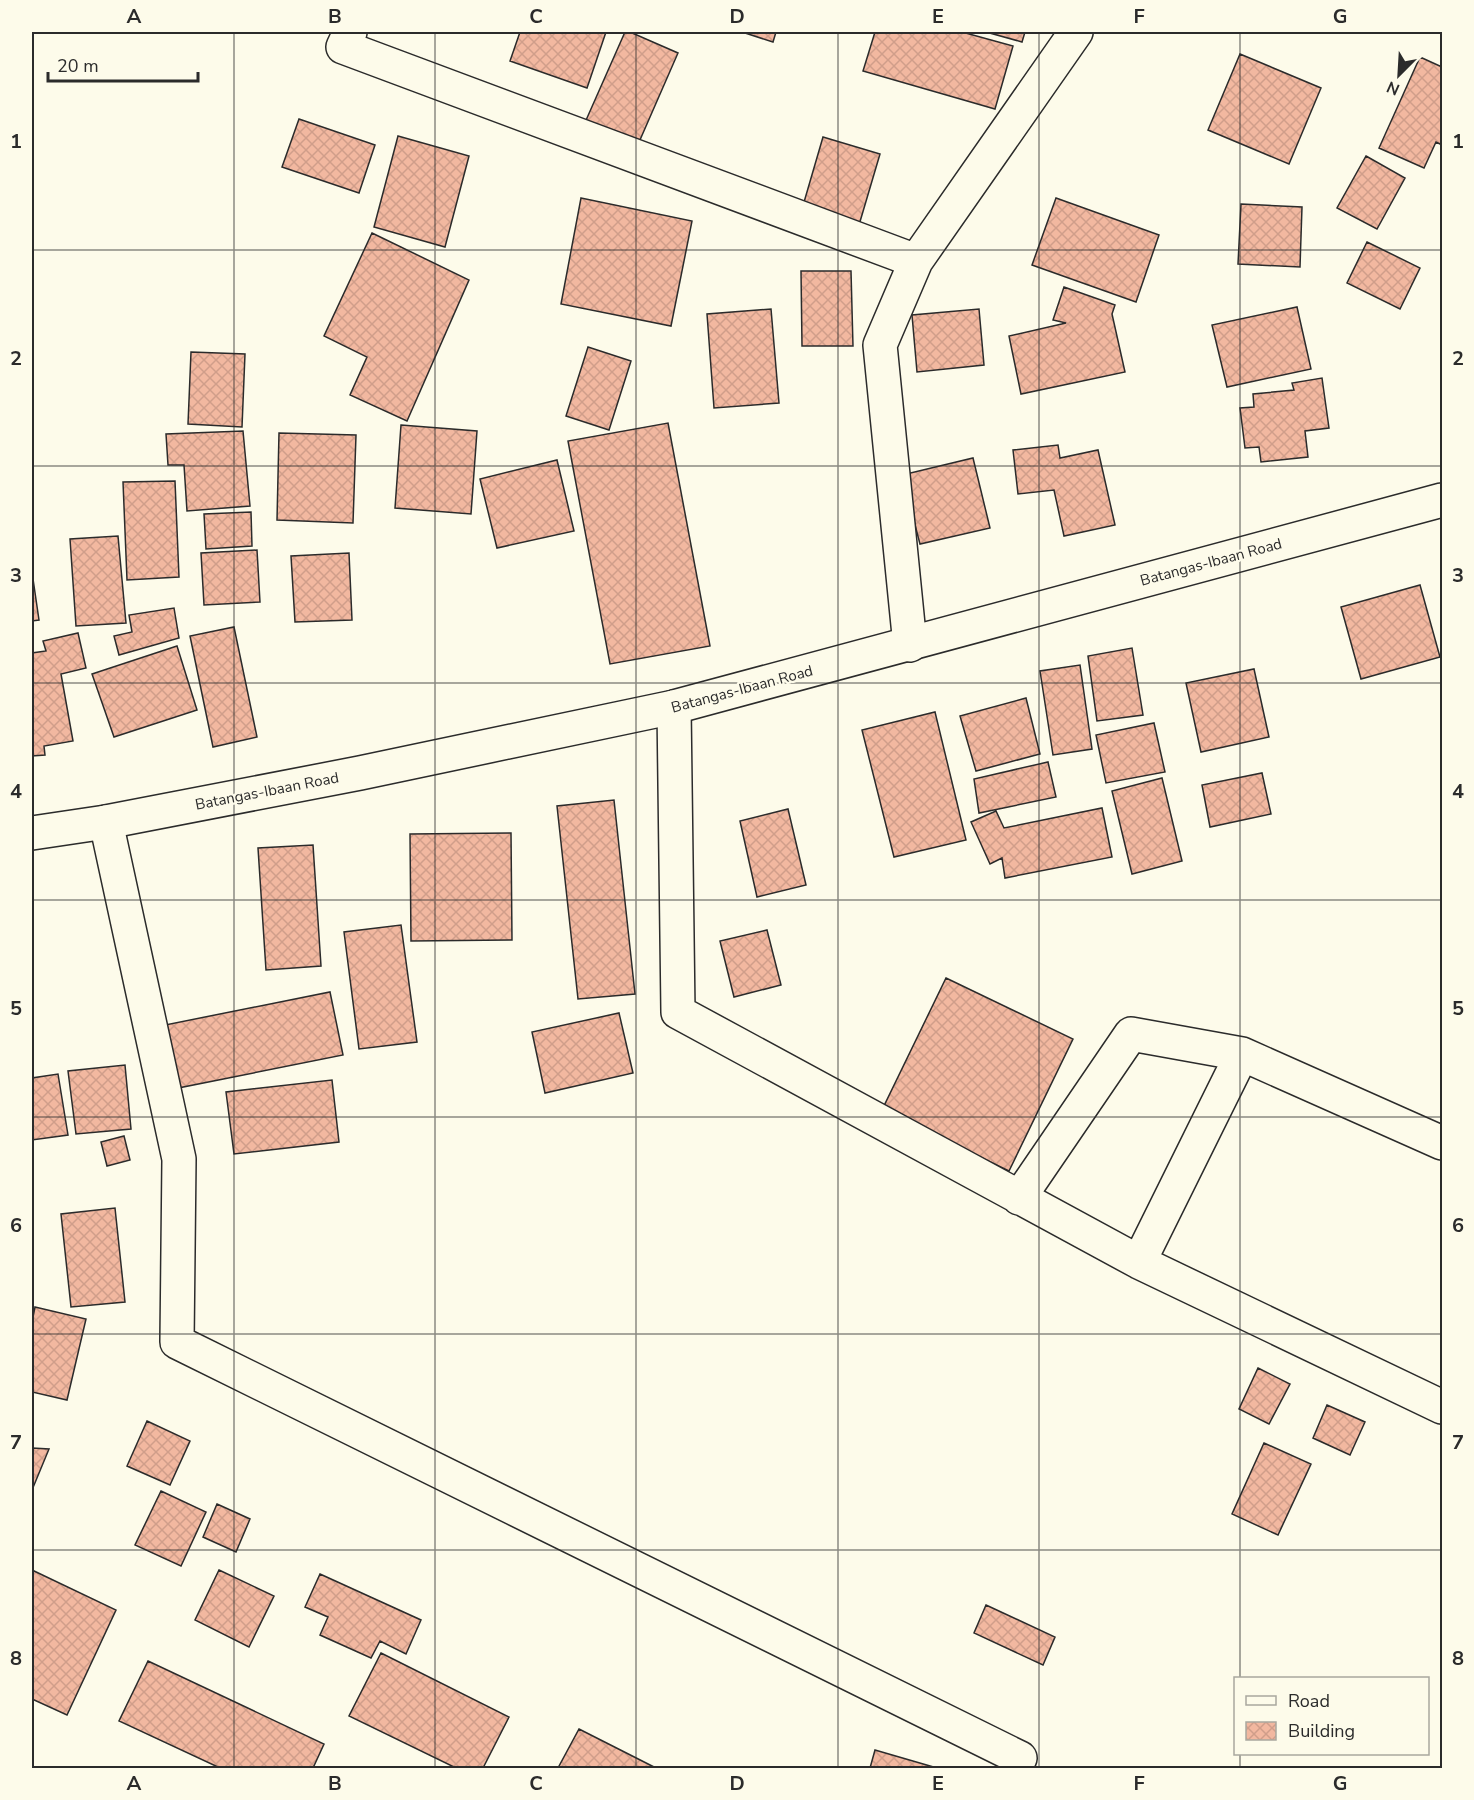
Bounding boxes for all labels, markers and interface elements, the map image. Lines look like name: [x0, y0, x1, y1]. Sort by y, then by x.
text: A: [127, 3, 142, 30]
text: B: [328, 3, 342, 30]
text: C: [529, 3, 543, 30]
text: D: [729, 3, 745, 30]
text: E: [932, 3, 944, 30]
text: F: [1133, 3, 1145, 30]
text: G: [1333, 3, 1347, 30]
scale bar: [48, 45, 198, 83]
north arrow: [1369, 45, 1429, 105]
text: 20 m: [57, 54, 99, 78]
text: N: [1383, 75, 1403, 100]
text: 1: [10, 128, 22, 155]
text: 1: [1452, 128, 1464, 155]
text: 2: [10, 345, 22, 372]
text: 2: [1452, 345, 1464, 372]
street label: Batangas-Ibaan Road: [1138, 533, 1284, 591]
text: 3: [10, 562, 22, 589]
text: 3: [1452, 562, 1464, 589]
street label: Batangas-Ibaan Road: [669, 660, 815, 718]
street label: Batangas-Ibaan Road: [193, 767, 341, 815]
text: 4: [10, 778, 22, 805]
text: 4: [1452, 778, 1464, 805]
text: 5: [10, 995, 22, 1022]
text: 5: [1452, 995, 1464, 1022]
text: 6: [10, 1212, 22, 1239]
text: 6: [1452, 1212, 1464, 1239]
text: 7: [10, 1429, 22, 1456]
text: 7: [1452, 1429, 1464, 1456]
text: 8: [10, 1645, 22, 1672]
text: 8: [1452, 1645, 1464, 1672]
legend: [1234, 1677, 1429, 1755]
text: Road: [1288, 1689, 1330, 1713]
text: Building: [1288, 1719, 1355, 1743]
text: A: [127, 1770, 142, 1797]
text: B: [328, 1770, 342, 1797]
text: C: [529, 1770, 543, 1797]
text: D: [729, 1770, 745, 1797]
text: E: [932, 1770, 944, 1797]
text: F: [1133, 1770, 1145, 1797]
text: G: [1333, 1770, 1347, 1797]

